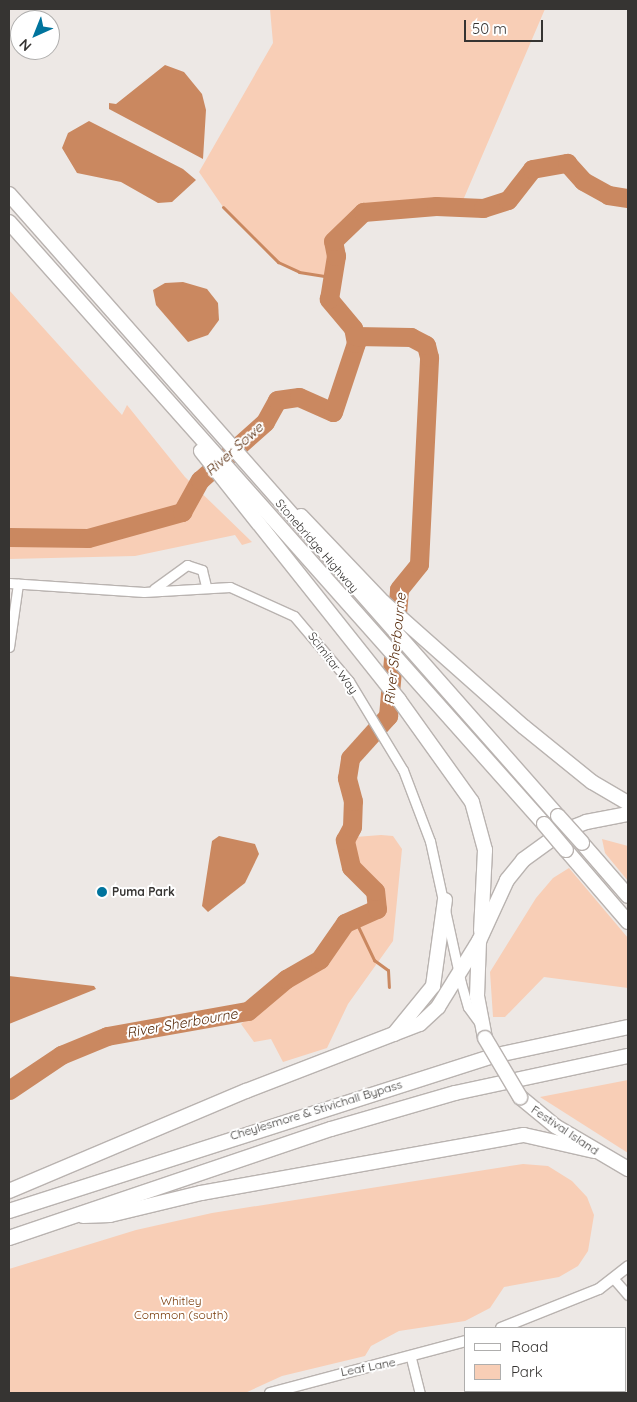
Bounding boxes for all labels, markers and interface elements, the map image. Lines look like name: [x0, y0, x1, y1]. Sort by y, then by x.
north arrow: [10, 10, 60, 60]
scale bar: [467, 10, 546, 42]
text: 50 m: [472, 19, 507, 38]
text: N: [15, 35, 35, 55]
water label: River Sowe: [202, 419, 266, 479]
street label: Stonebridge Highway: [272, 496, 362, 596]
water label: River Sherbourne: [381, 592, 409, 706]
street label: Scimitar Way: [305, 629, 361, 697]
place label: Puma Park: [112, 885, 175, 899]
marker: Puma Park: [96, 886, 108, 898]
water label: River Sherbourne: [125, 1005, 239, 1041]
street label: Cheylesmore & Stivichall Bypass: [228, 1077, 404, 1143]
street label: Festival Island: [529, 1102, 601, 1158]
park label: Whitley Common (south): [134, 1294, 228, 1322]
legend: [464, 1327, 627, 1392]
text: Road: [511, 1337, 548, 1356]
street label: Leaf Lane: [339, 1355, 397, 1379]
text: Park: [511, 1362, 543, 1381]

